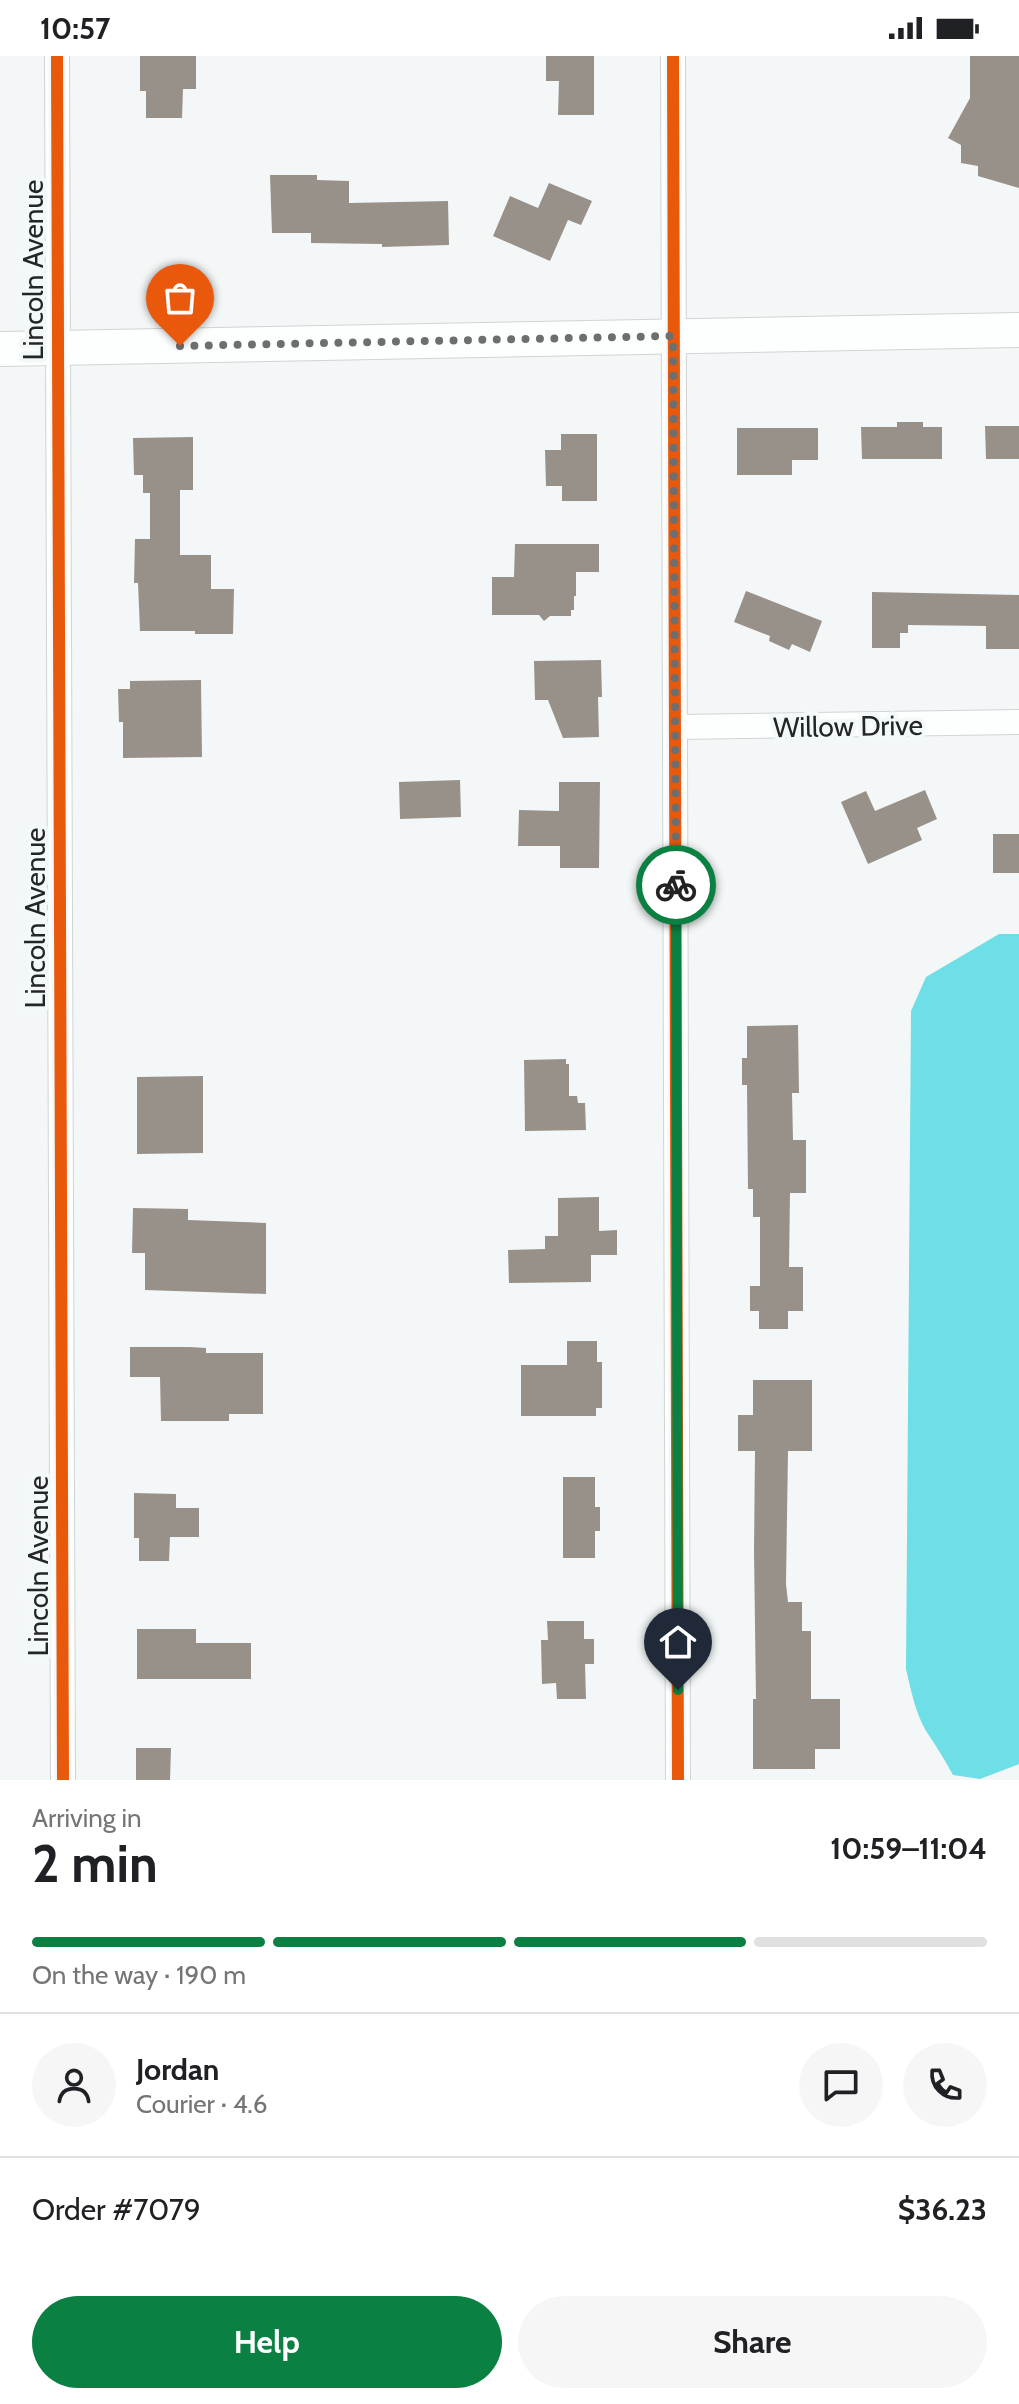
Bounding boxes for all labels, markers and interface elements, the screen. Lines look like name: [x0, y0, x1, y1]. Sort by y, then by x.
text: 10:57: [40, 10, 110, 47]
street label: Lincoln Avenue: [16, 180, 50, 360]
pin: [146, 264, 214, 346]
icon: bag: [158, 276, 202, 320]
street label: Willow Drive: [773, 708, 923, 744]
street label: Lincoln Avenue: [18, 828, 52, 1008]
courier: [636, 845, 716, 925]
icon: bike: [654, 863, 698, 907]
street label: Lincoln Avenue: [21, 1476, 55, 1656]
pin: [644, 1608, 712, 1690]
icon: home: [656, 1620, 700, 1664]
text: Arriving in: [32, 1802, 142, 1834]
text: 10:59–11:04: [830, 1830, 987, 1867]
text: 2 min: [32, 1832, 158, 1895]
text: On the way · 190 m: [32, 1959, 246, 1991]
button: person: [32, 2043, 116, 2127]
button: chat: [799, 2043, 883, 2127]
button: phone: [903, 2043, 987, 2127]
text: Jordan: [136, 2051, 219, 2088]
text: Courier · 4.6: [136, 2088, 268, 2120]
text: Order #7079: [32, 2191, 201, 2228]
text: $36.23: [898, 2191, 987, 2228]
button: Help: [32, 2296, 502, 2388]
button: Share: [518, 2296, 987, 2388]

